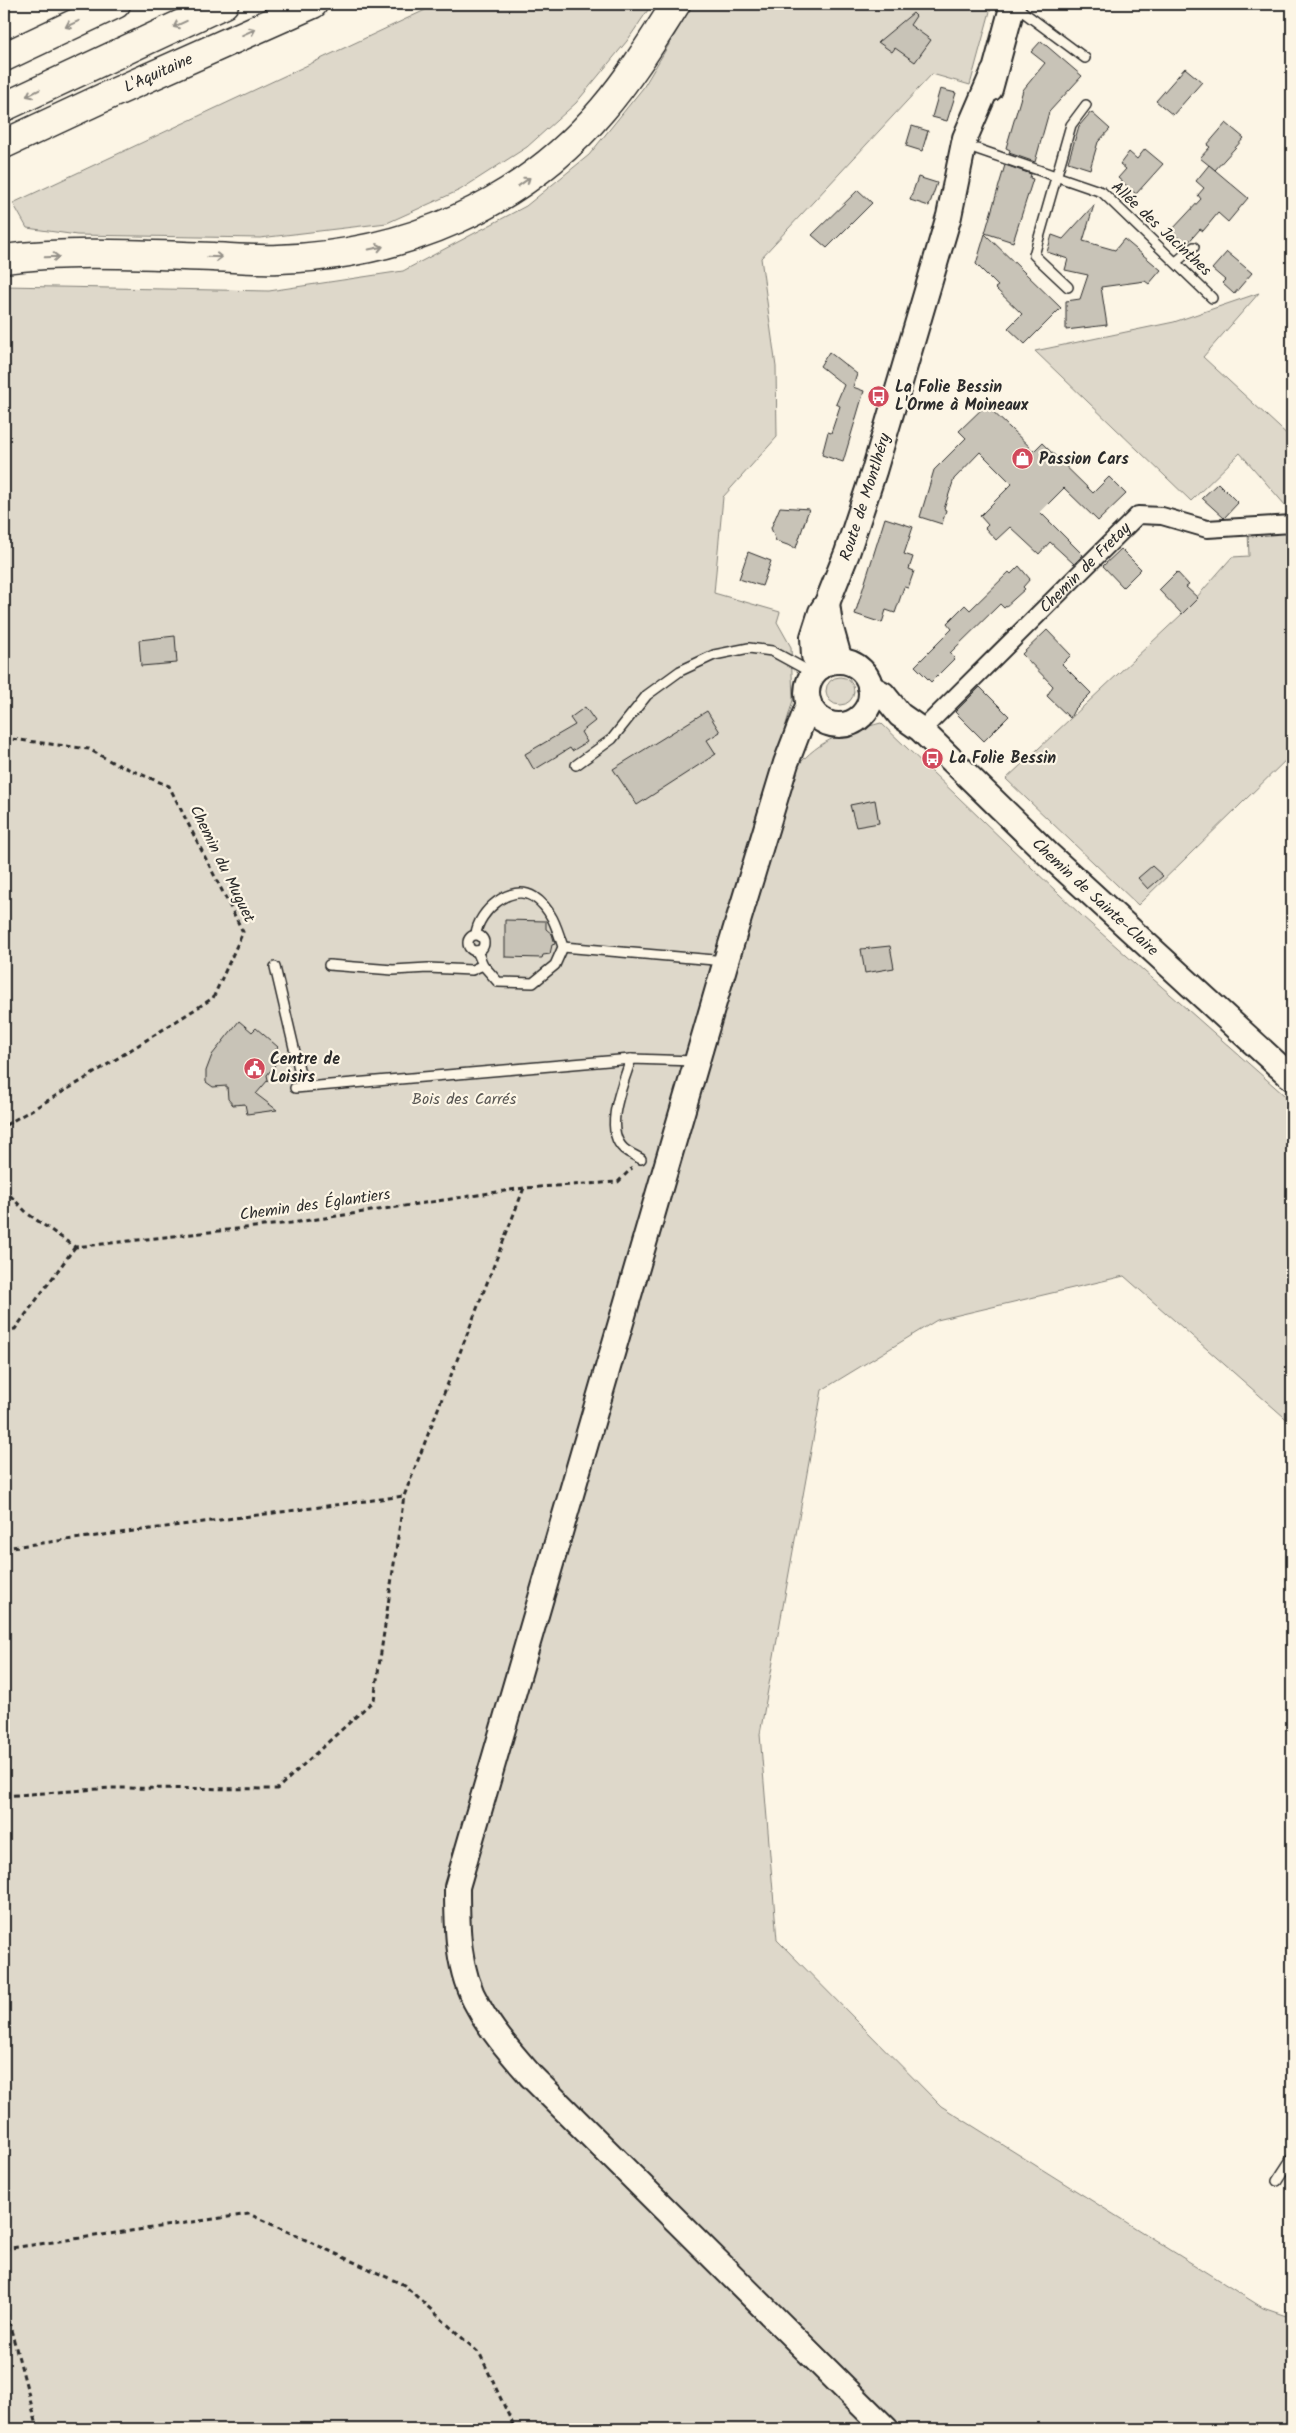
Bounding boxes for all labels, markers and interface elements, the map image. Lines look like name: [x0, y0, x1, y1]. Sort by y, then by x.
one-way arrow: [65, 20, 80, 30]
one-way arrow: [173, 20, 188, 29]
one-way arrow: [241, 27, 256, 37]
street label: L'Aquitaine: [120, 47, 197, 99]
one-way arrow: [26, 88, 41, 98]
street label: Allée des Jacinthes: [1105, 176, 1217, 283]
one-way arrow: [517, 177, 531, 187]
one-way arrow: [368, 243, 384, 252]
one-way arrow: [44, 252, 60, 261]
one-way arrow: [207, 253, 223, 262]
place label: La Folie Bessin L'Orme à Moineaux: [895, 375, 1029, 418]
bus stop icon: La Folie Bessin L'Orme à Moineaux: [867, 384, 891, 408]
street label: Route de Montlhéry: [833, 430, 897, 564]
shop icon: Passion Cars: [1011, 447, 1035, 471]
place label: Passion Cars: [1039, 447, 1129, 472]
street label: Chemin de Fretay: [1034, 516, 1137, 619]
bus stop icon: La Folie Bessin: [921, 746, 945, 770]
place label: La Folie Bessin: [949, 746, 1056, 771]
street label: Chemin du Muguet: [183, 801, 262, 928]
street label: Chemin de Sainte-Claire: [1026, 832, 1164, 962]
place label: Centre de Loisirs: [270, 1047, 340, 1090]
public building icon: Centre de Loisirs: [242, 1056, 266, 1080]
park label: Bois des Carrés: [412, 1087, 516, 1112]
street label: Chemin des Églantiers: [238, 1182, 392, 1228]

